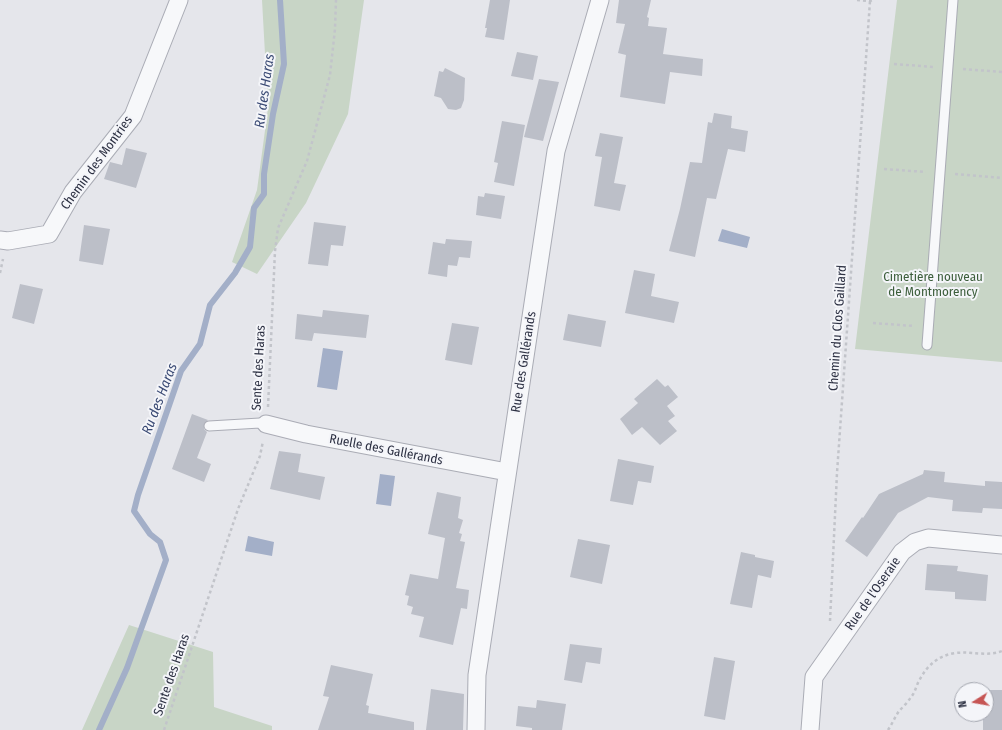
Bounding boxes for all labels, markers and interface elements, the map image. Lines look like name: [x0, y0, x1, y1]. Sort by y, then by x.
water label: Ru des Haras: [251, 53, 279, 129]
street label: Chemin des Montries: [58, 113, 136, 213]
street label: Chemin du Clos Gaillard: [826, 264, 850, 392]
park label: Cimetière nouveau de Montmorency: [883, 269, 983, 300]
street label: Rue des Gallérands: [508, 310, 540, 414]
street label: Sente des Haras: [249, 325, 269, 411]
water label: Ru des Haras: [139, 361, 181, 437]
street label: Ruelle des Gallérands: [328, 431, 444, 469]
street label: Rue de l'Oseraie: [842, 554, 904, 634]
street label: Sente des Haras: [151, 632, 193, 718]
north arrow: [954, 682, 994, 722]
text: N: [956, 700, 970, 709]

